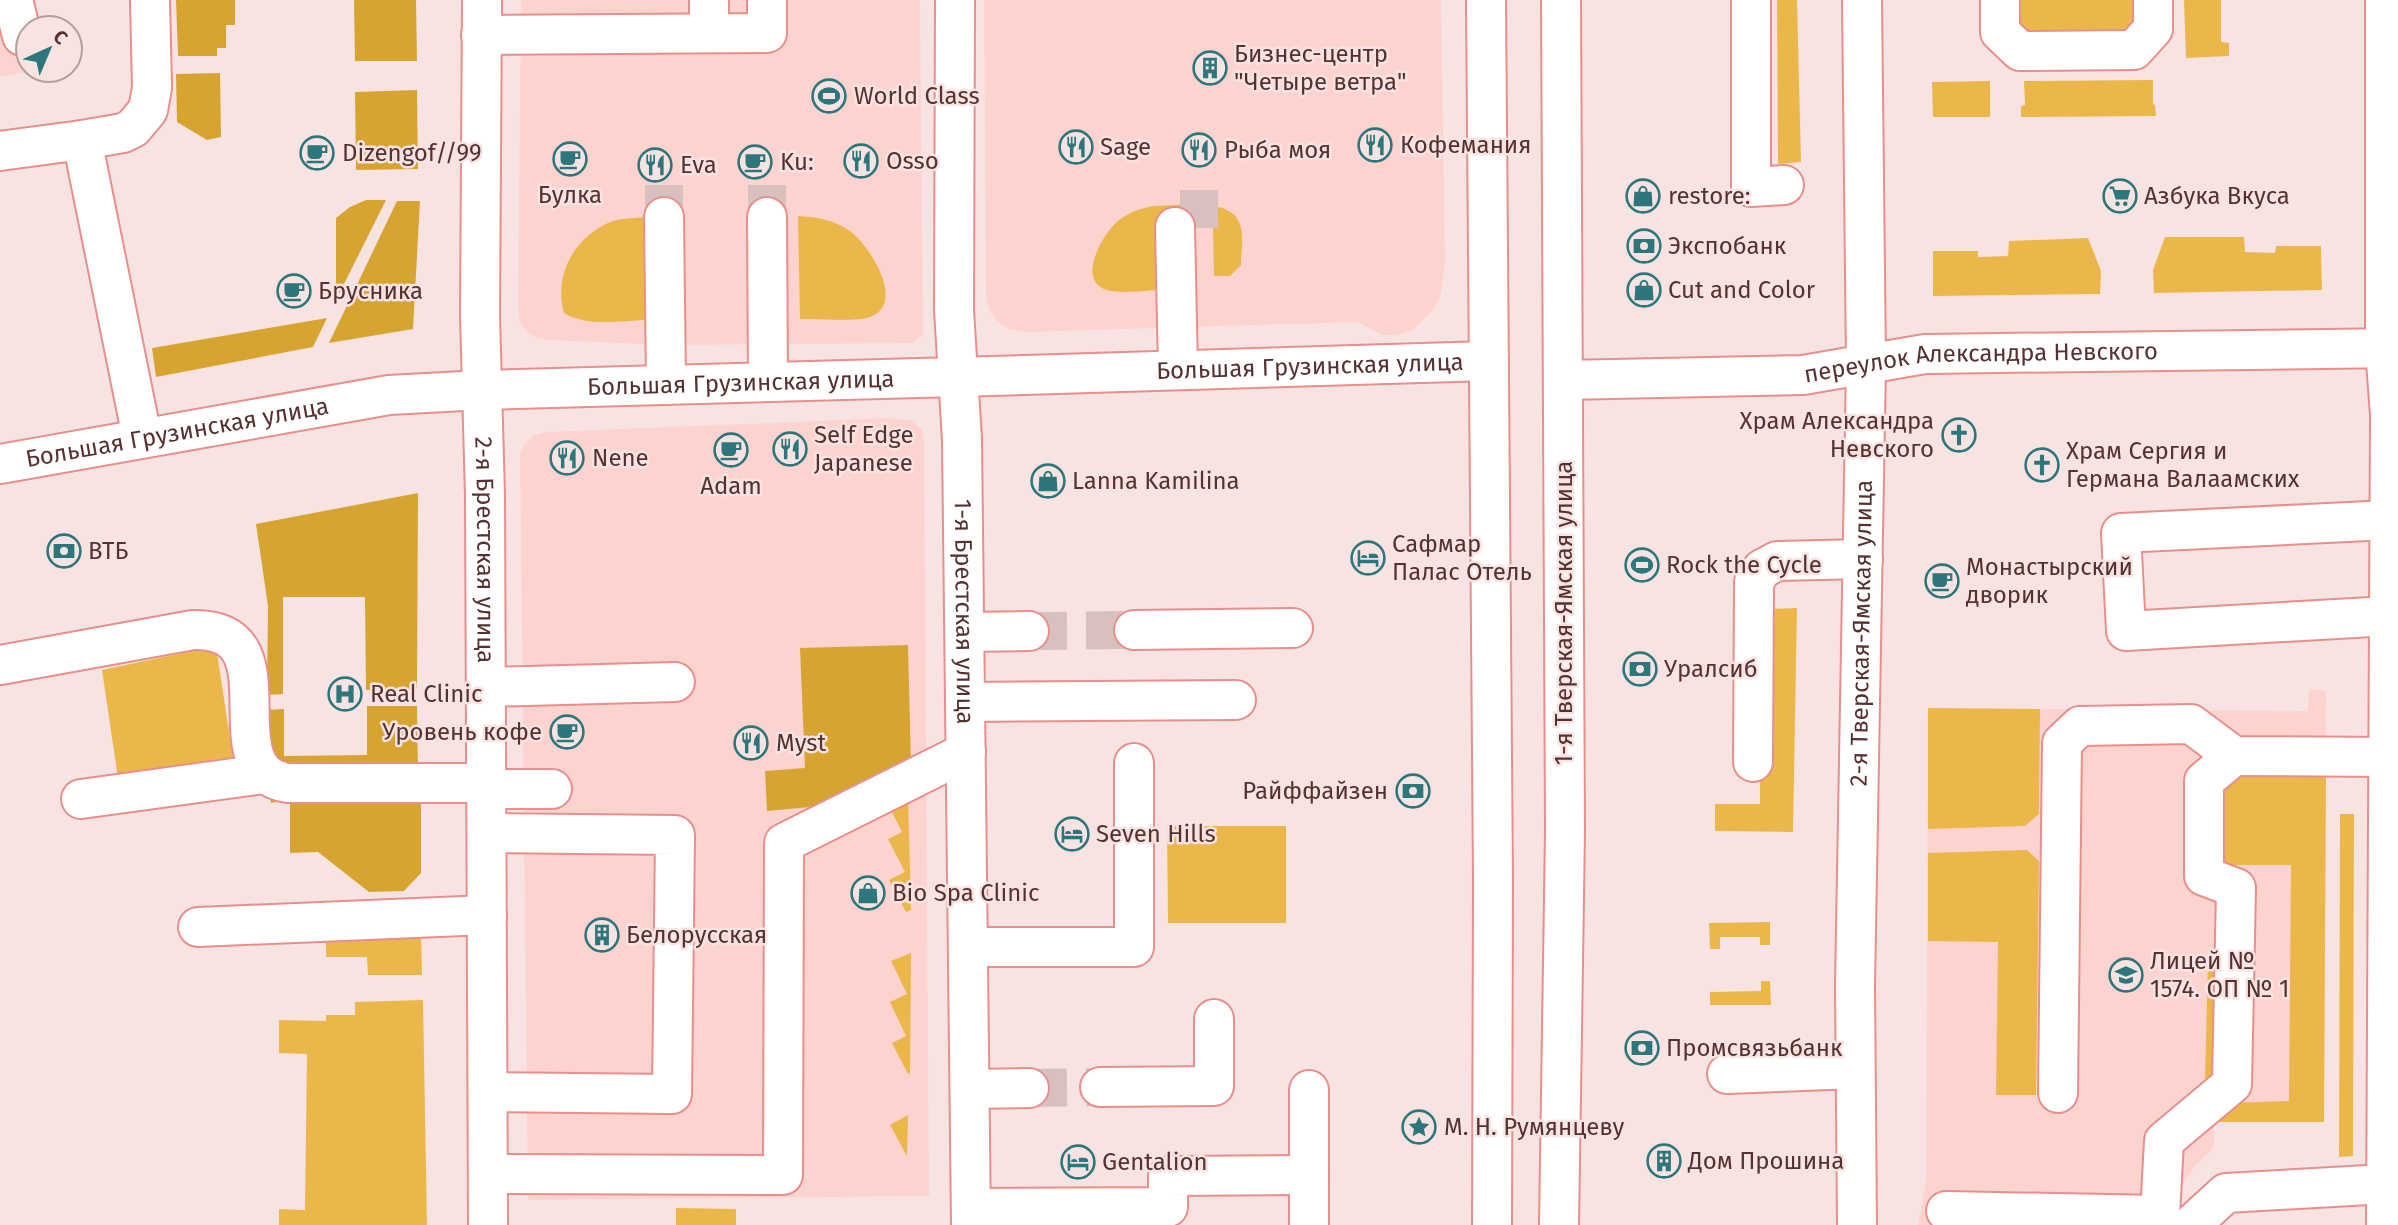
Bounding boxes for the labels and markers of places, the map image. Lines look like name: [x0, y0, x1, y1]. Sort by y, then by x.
place label: Бизнес-центр "Четыре ветра": [1234, 40, 1407, 96]
building icon: Бизнес-центр "Четыре ветра": [1191, 49, 1229, 87]
sports icon: World Class: [810, 77, 848, 115]
place label: World Class: [854, 82, 980, 110]
restaurant icon: Кофемания: [1356, 126, 1394, 164]
restaurant icon: Sage: [1057, 128, 1095, 166]
restaurant icon: Рыба моя: [1180, 131, 1218, 169]
place label: Кофемания: [1400, 131, 1532, 159]
place label: Sage: [1100, 133, 1151, 161]
cafe icon: Dizengof//99: [298, 134, 336, 172]
place label: Рыба моя: [1224, 136, 1331, 164]
place label: Dizengof//99: [342, 139, 482, 167]
cafe icon: Булка: [551, 140, 589, 178]
restaurant icon: Osso: [842, 142, 880, 180]
cafe icon: Ku:: [736, 143, 774, 181]
restaurant icon: Eva: [636, 146, 674, 184]
place label: Osso: [886, 147, 939, 175]
place label: Ku:: [780, 148, 814, 176]
place label: Eva: [680, 151, 717, 179]
shop icon: restore:: [1624, 177, 1662, 215]
supermarket icon: Азбука Вкуса: [2101, 177, 2139, 215]
place label: Булка: [538, 181, 602, 209]
place label: restore:: [1668, 182, 1751, 210]
place label: Азбука Вкуса: [2144, 182, 2290, 210]
bank icon: Экспобанк: [1625, 227, 1663, 265]
place label: Экспобанк: [1668, 232, 1787, 260]
shop icon: Cut and Color: [1625, 271, 1663, 309]
cafe icon: Брусника: [275, 272, 313, 310]
place label: Cut and Color: [1668, 276, 1816, 304]
place label: Брусника: [318, 277, 423, 305]
place label: Храм Александра Невского: [1740, 407, 1934, 463]
church icon: Храм Александра Невского: [1940, 416, 1978, 454]
place label: Self Edge Japanese: [814, 421, 913, 477]
restaurant icon: Self Edge Japanese: [771, 430, 809, 468]
cafe icon: Adam: [712, 431, 750, 469]
place label: Храм Сергия и Германа Валаамских: [2066, 437, 2300, 493]
restaurant icon: Nene: [548, 439, 586, 477]
place label: Nene: [592, 444, 649, 472]
church icon: Храм Сергия и Германа Валаамских: [2023, 446, 2061, 484]
shop icon: Lanna Kamilina: [1029, 462, 1067, 500]
place label: Lanna Kamilina: [1072, 467, 1240, 495]
place label: Adam: [700, 472, 762, 500]
place label: Сафмар Палас Отель: [1392, 530, 1532, 586]
bank icon: ВТБ: [45, 532, 83, 570]
place label: ВТБ: [88, 537, 129, 565]
hotel icon: Сафмар Палас Отель: [1349, 539, 1387, 577]
sports icon: Rock the Cycle: [1623, 546, 1661, 584]
place label: Rock the Cycle: [1666, 551, 1822, 579]
place label: Монастырский дворик: [1966, 553, 2133, 609]
cafe icon: Монастырский дворик: [1923, 562, 1961, 600]
bank icon: Уралсиб: [1621, 650, 1659, 688]
place label: Уралсиб: [1664, 655, 1758, 683]
hospital icon: Real Clinic: [326, 675, 364, 713]
place label: Real Clinic: [370, 680, 483, 708]
cafe icon: Уровень кофе: [548, 713, 586, 751]
place label: Уровень кофе: [382, 718, 542, 746]
restaurant icon: Myst: [732, 724, 770, 762]
place label: Myst: [776, 729, 827, 757]
bank icon: Райффайзен: [1394, 772, 1432, 810]
place label: Райффайзен: [1242, 777, 1388, 805]
hotel icon: Seven Hills: [1053, 815, 1091, 853]
place label: Seven Hills: [1096, 820, 1216, 848]
shop icon: Bio Spa Clinic: [849, 874, 887, 912]
place label: Bio Spa Clinic: [892, 879, 1040, 907]
building icon: Белорусская: [583, 916, 621, 954]
place label: Белорусская: [626, 921, 767, 949]
place label: Лицей № 1574. ОП № 1: [2150, 947, 2289, 1003]
school or university icon: Лицей № 1574. ОП № 1: [2107, 956, 2145, 994]
bank icon: Промсвязьбанк: [1623, 1029, 1661, 1067]
place label: Промсвязьбанк: [1666, 1034, 1843, 1062]
place icon: М. Н. Румянцеву: [1400, 1108, 1438, 1146]
place label: М. Н. Румянцеву: [1444, 1113, 1624, 1141]
building icon: Дом Прошина: [1645, 1142, 1683, 1180]
hotel icon: Gentalion: [1059, 1143, 1097, 1181]
place label: Дом Прошина: [1687, 1147, 1844, 1175]
place label: Gentalion: [1102, 1148, 1207, 1176]

